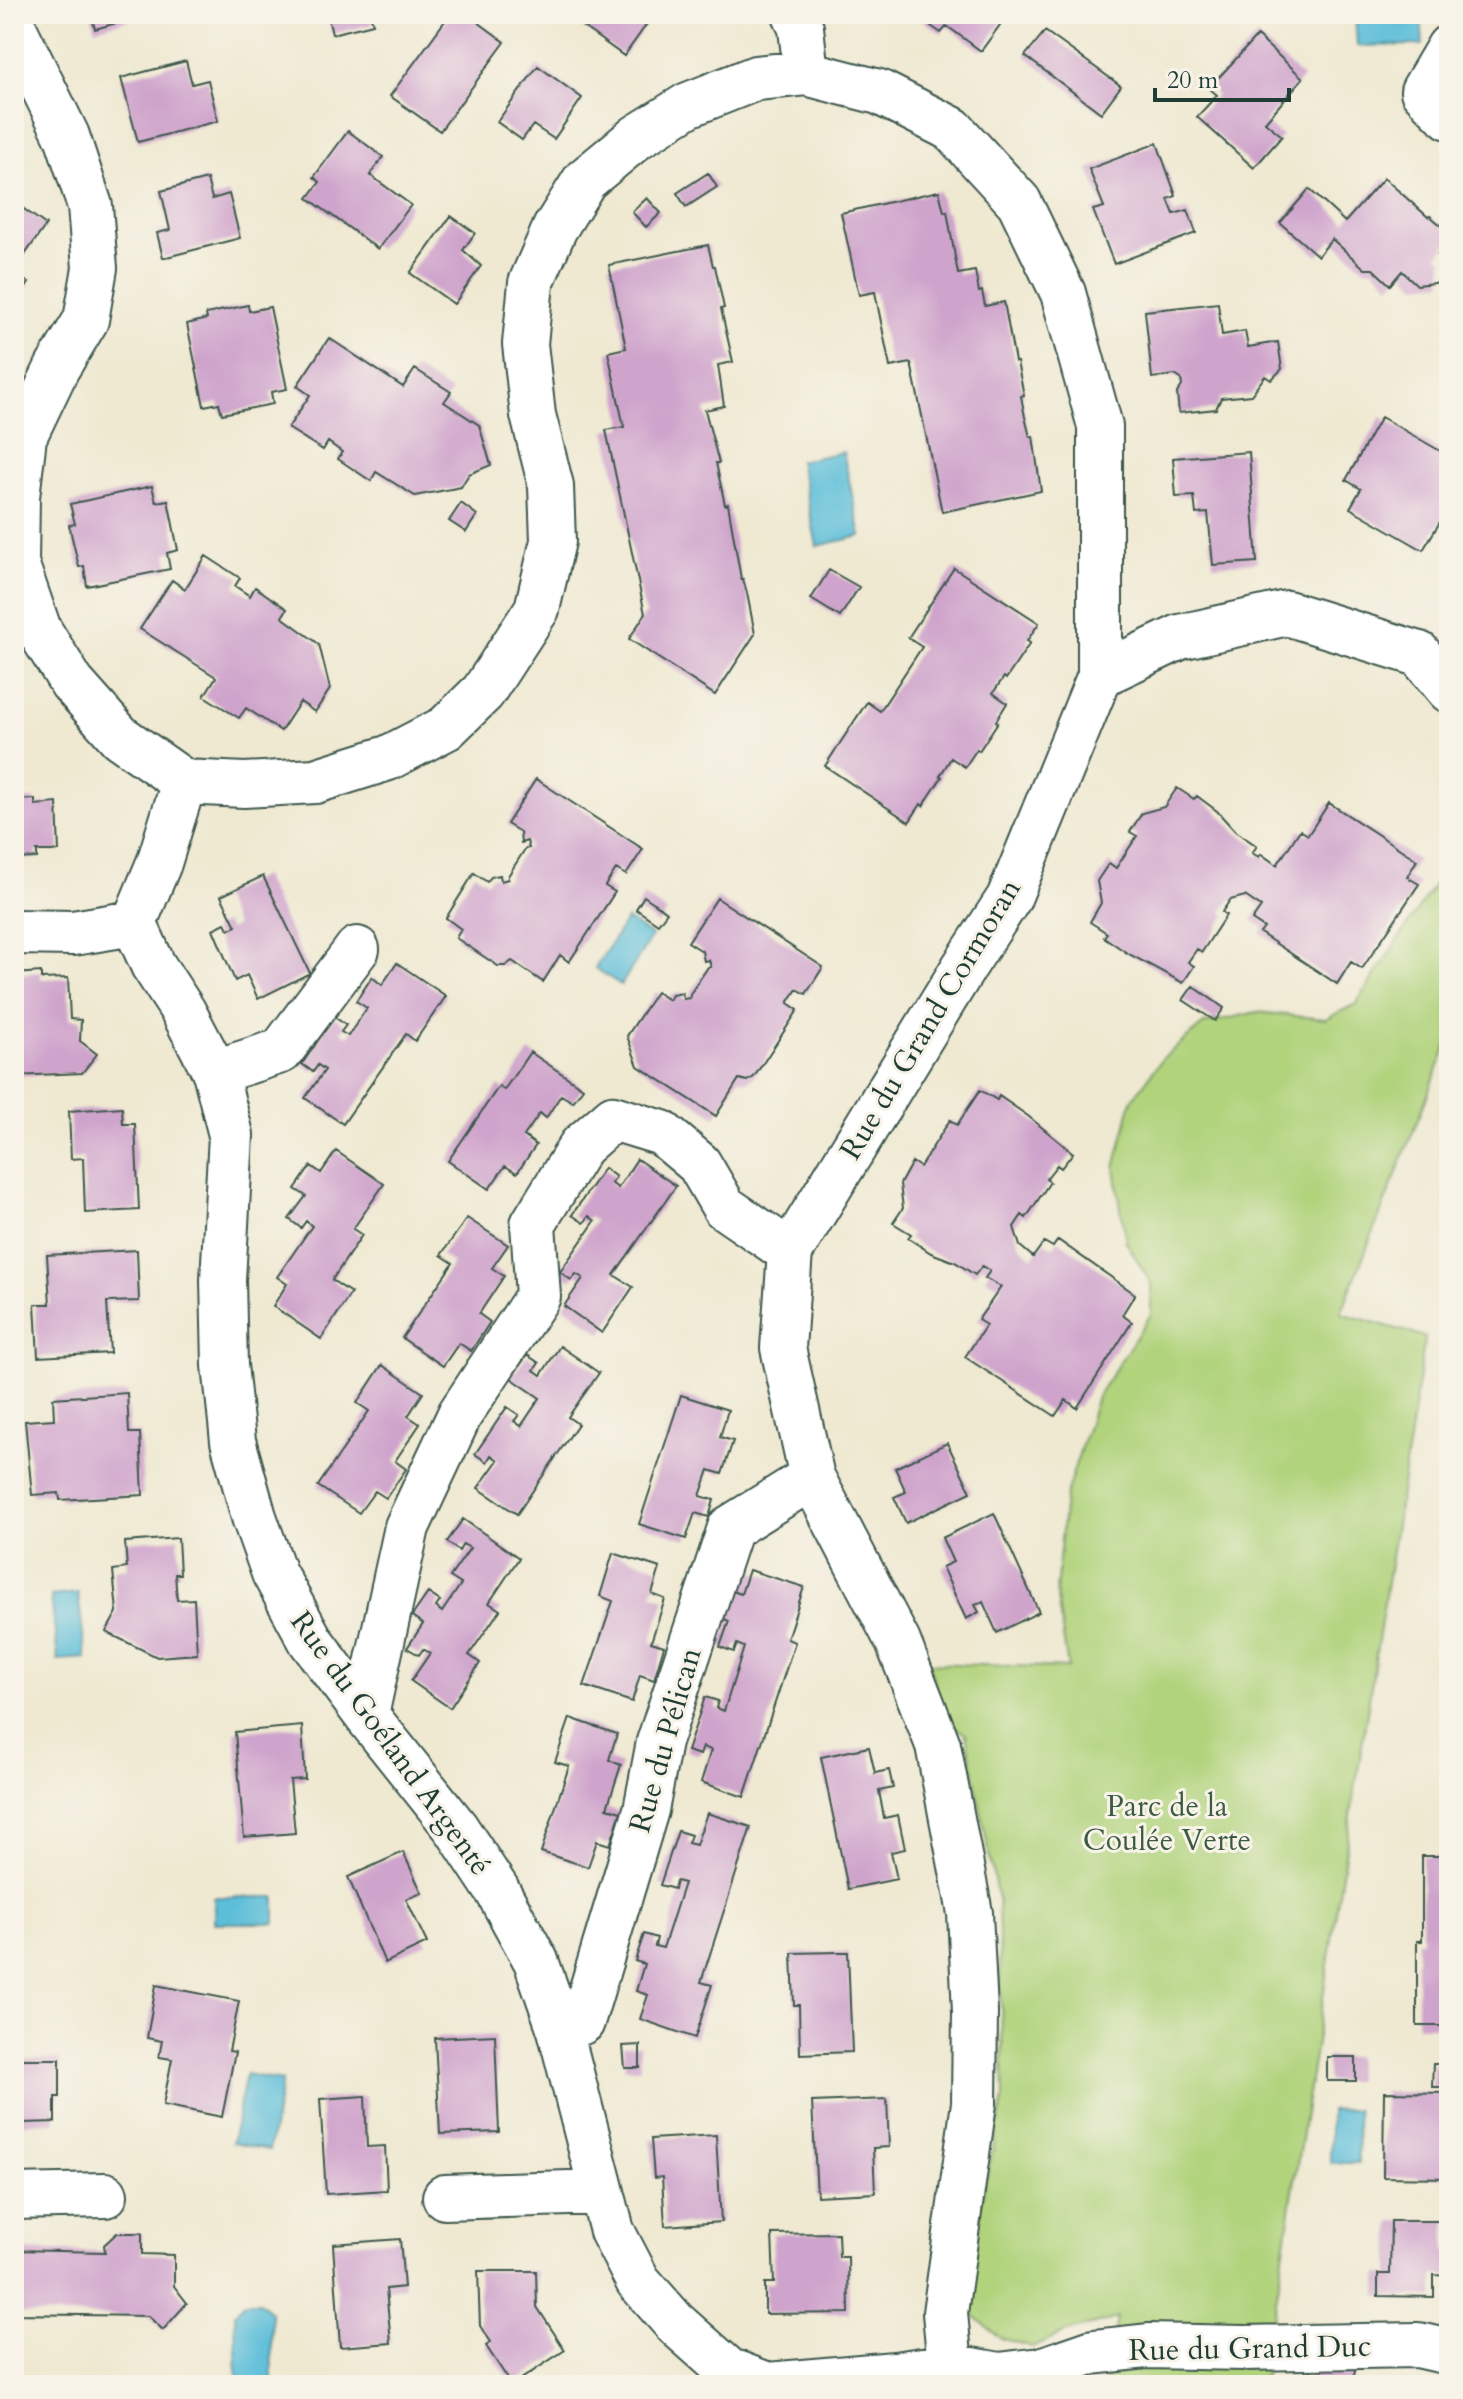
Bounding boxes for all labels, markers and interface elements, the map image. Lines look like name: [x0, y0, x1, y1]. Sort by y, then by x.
scale bar: [1155, 52, 1289, 102]
text: 20 m: [1167, 64, 1219, 97]
street label: Rue du Grand Cormoran: [830, 871, 1031, 1167]
street label: Rue du Goéland Argenté: [281, 1603, 501, 1884]
street label: Rue du Pélican: [620, 1643, 711, 1837]
park label: Parc de la Coulée Verte: [1083, 1786, 1251, 1861]
street label: Rue du Grand Duc: [1128, 2326, 1372, 2371]

